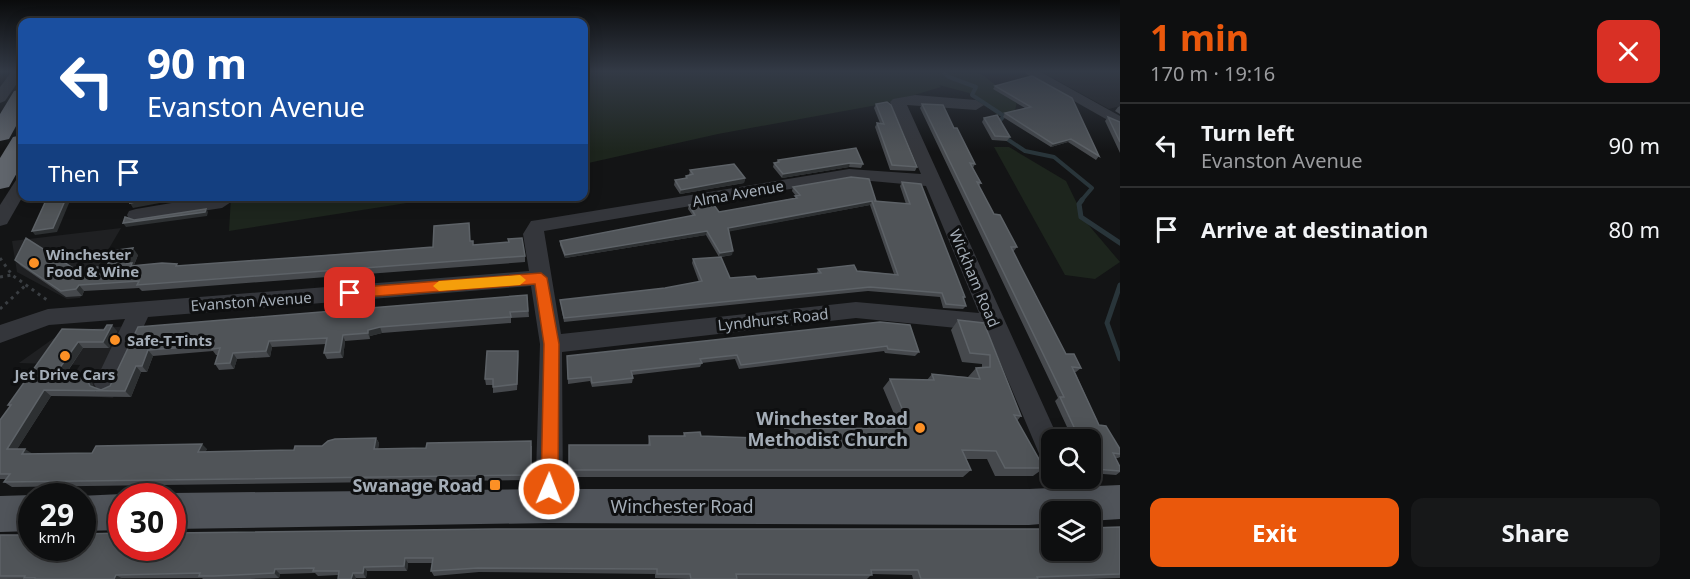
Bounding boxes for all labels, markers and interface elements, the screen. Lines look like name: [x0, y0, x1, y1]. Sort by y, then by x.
text: 1 min: [1150, 13, 1249, 62]
button: close: [1597, 20, 1660, 83]
text: 90 m: [147, 34, 247, 91]
icon: left: [48, 42, 126, 120]
text: 170 m · 19:16: [1150, 60, 1275, 87]
text: Evanston Avenue: [147, 88, 365, 125]
text: Turn left: [1201, 117, 1295, 147]
icon: left: [1150, 129, 1183, 162]
text: 90 m: [1609, 130, 1660, 160]
text: Evanston Avenue: [1201, 147, 1363, 174]
icon: arrive: [112, 156, 145, 189]
text: Then: [48, 158, 100, 188]
street label: Alma Avenue: [691, 175, 785, 211]
icon: arrive: [1150, 213, 1183, 246]
text: Arrive at destination: [1201, 214, 1428, 244]
text: 80 m: [1609, 214, 1660, 244]
street label: Wickham Road: [945, 226, 1005, 330]
place label: Winchester Food & Wine: [46, 244, 139, 281]
marker: Winchester Food & Wine: [27, 256, 41, 270]
pin: [324, 267, 375, 318]
icon: arrive: [333, 276, 366, 309]
street label: Evanston Avenue: [190, 287, 312, 315]
street label: Lyndhurst Road: [717, 303, 829, 335]
place label: Safe-T-Tints: [127, 330, 212, 350]
marker: Safe-T-Tints: [108, 333, 122, 347]
marker: Jet Drive Cars: [58, 349, 72, 363]
place label: Jet Drive Cars: [13, 364, 115, 384]
place label: Winchester Road Methodist Church: [748, 406, 908, 451]
marker: Winchester Road Methodist Church: [913, 421, 927, 435]
map controls: [1041, 429, 1101, 561]
button: search: [1041, 429, 1101, 489]
position arrow: [517, 457, 581, 521]
place label: Swanage Road: [352, 473, 483, 497]
marker: Swanage Road: [488, 478, 502, 492]
speed limit sign: 30: [108, 483, 186, 561]
text: 29: [40, 494, 74, 535]
street label: Winchester Road: [610, 494, 754, 518]
button: Exit: [1150, 498, 1399, 567]
button: Share: [1411, 498, 1660, 567]
button: layers: [1041, 501, 1101, 561]
text: km/h: [39, 527, 75, 547]

